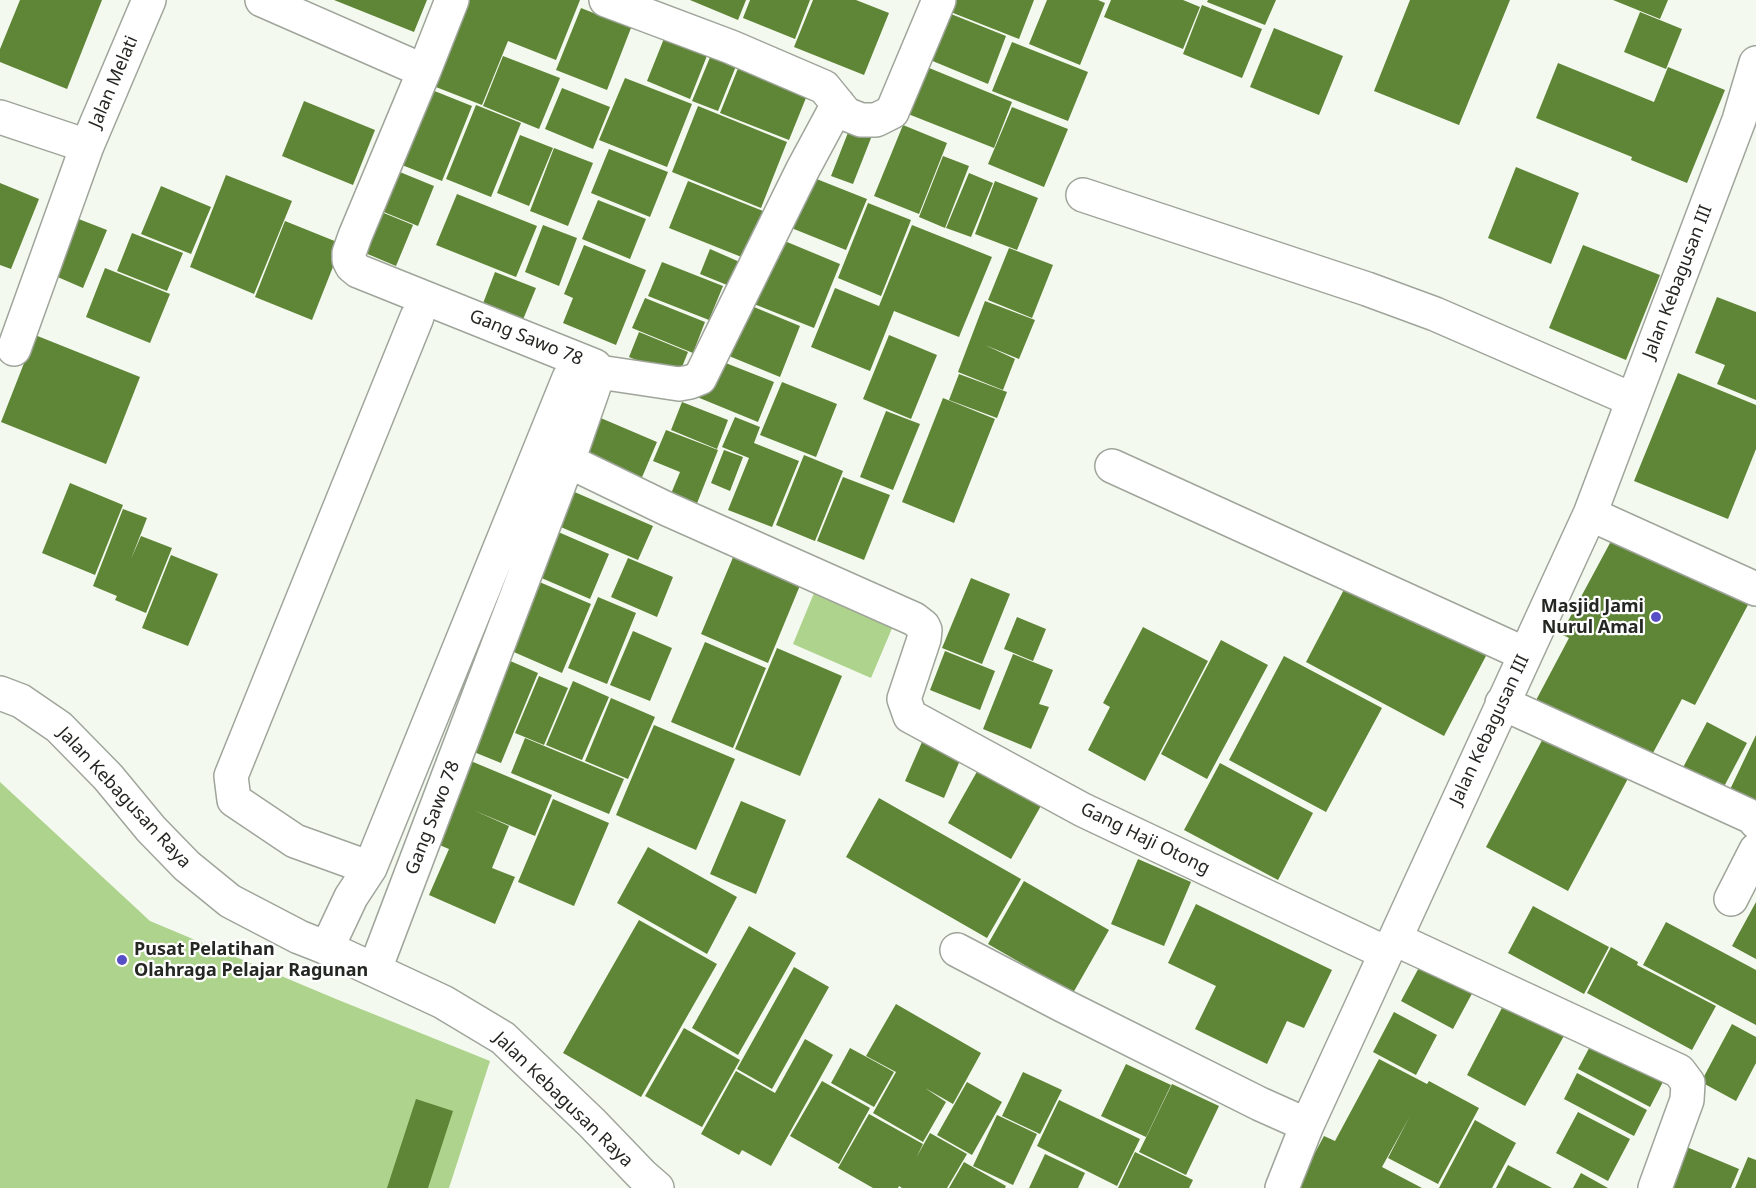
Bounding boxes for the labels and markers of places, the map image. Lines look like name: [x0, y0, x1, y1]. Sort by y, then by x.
place label: Masjid Jami Nurul Amal: [1541, 596, 1644, 638]
marker: Masjid Jami Nurul Amal: [1649, 610, 1663, 624]
place label: Pusat Pelatihan Olahraga Pelajar Ragunan: [134, 939, 368, 982]
marker: Pusat Pelatihan Olahraga Pelajar Ragunan: [115, 953, 129, 967]

